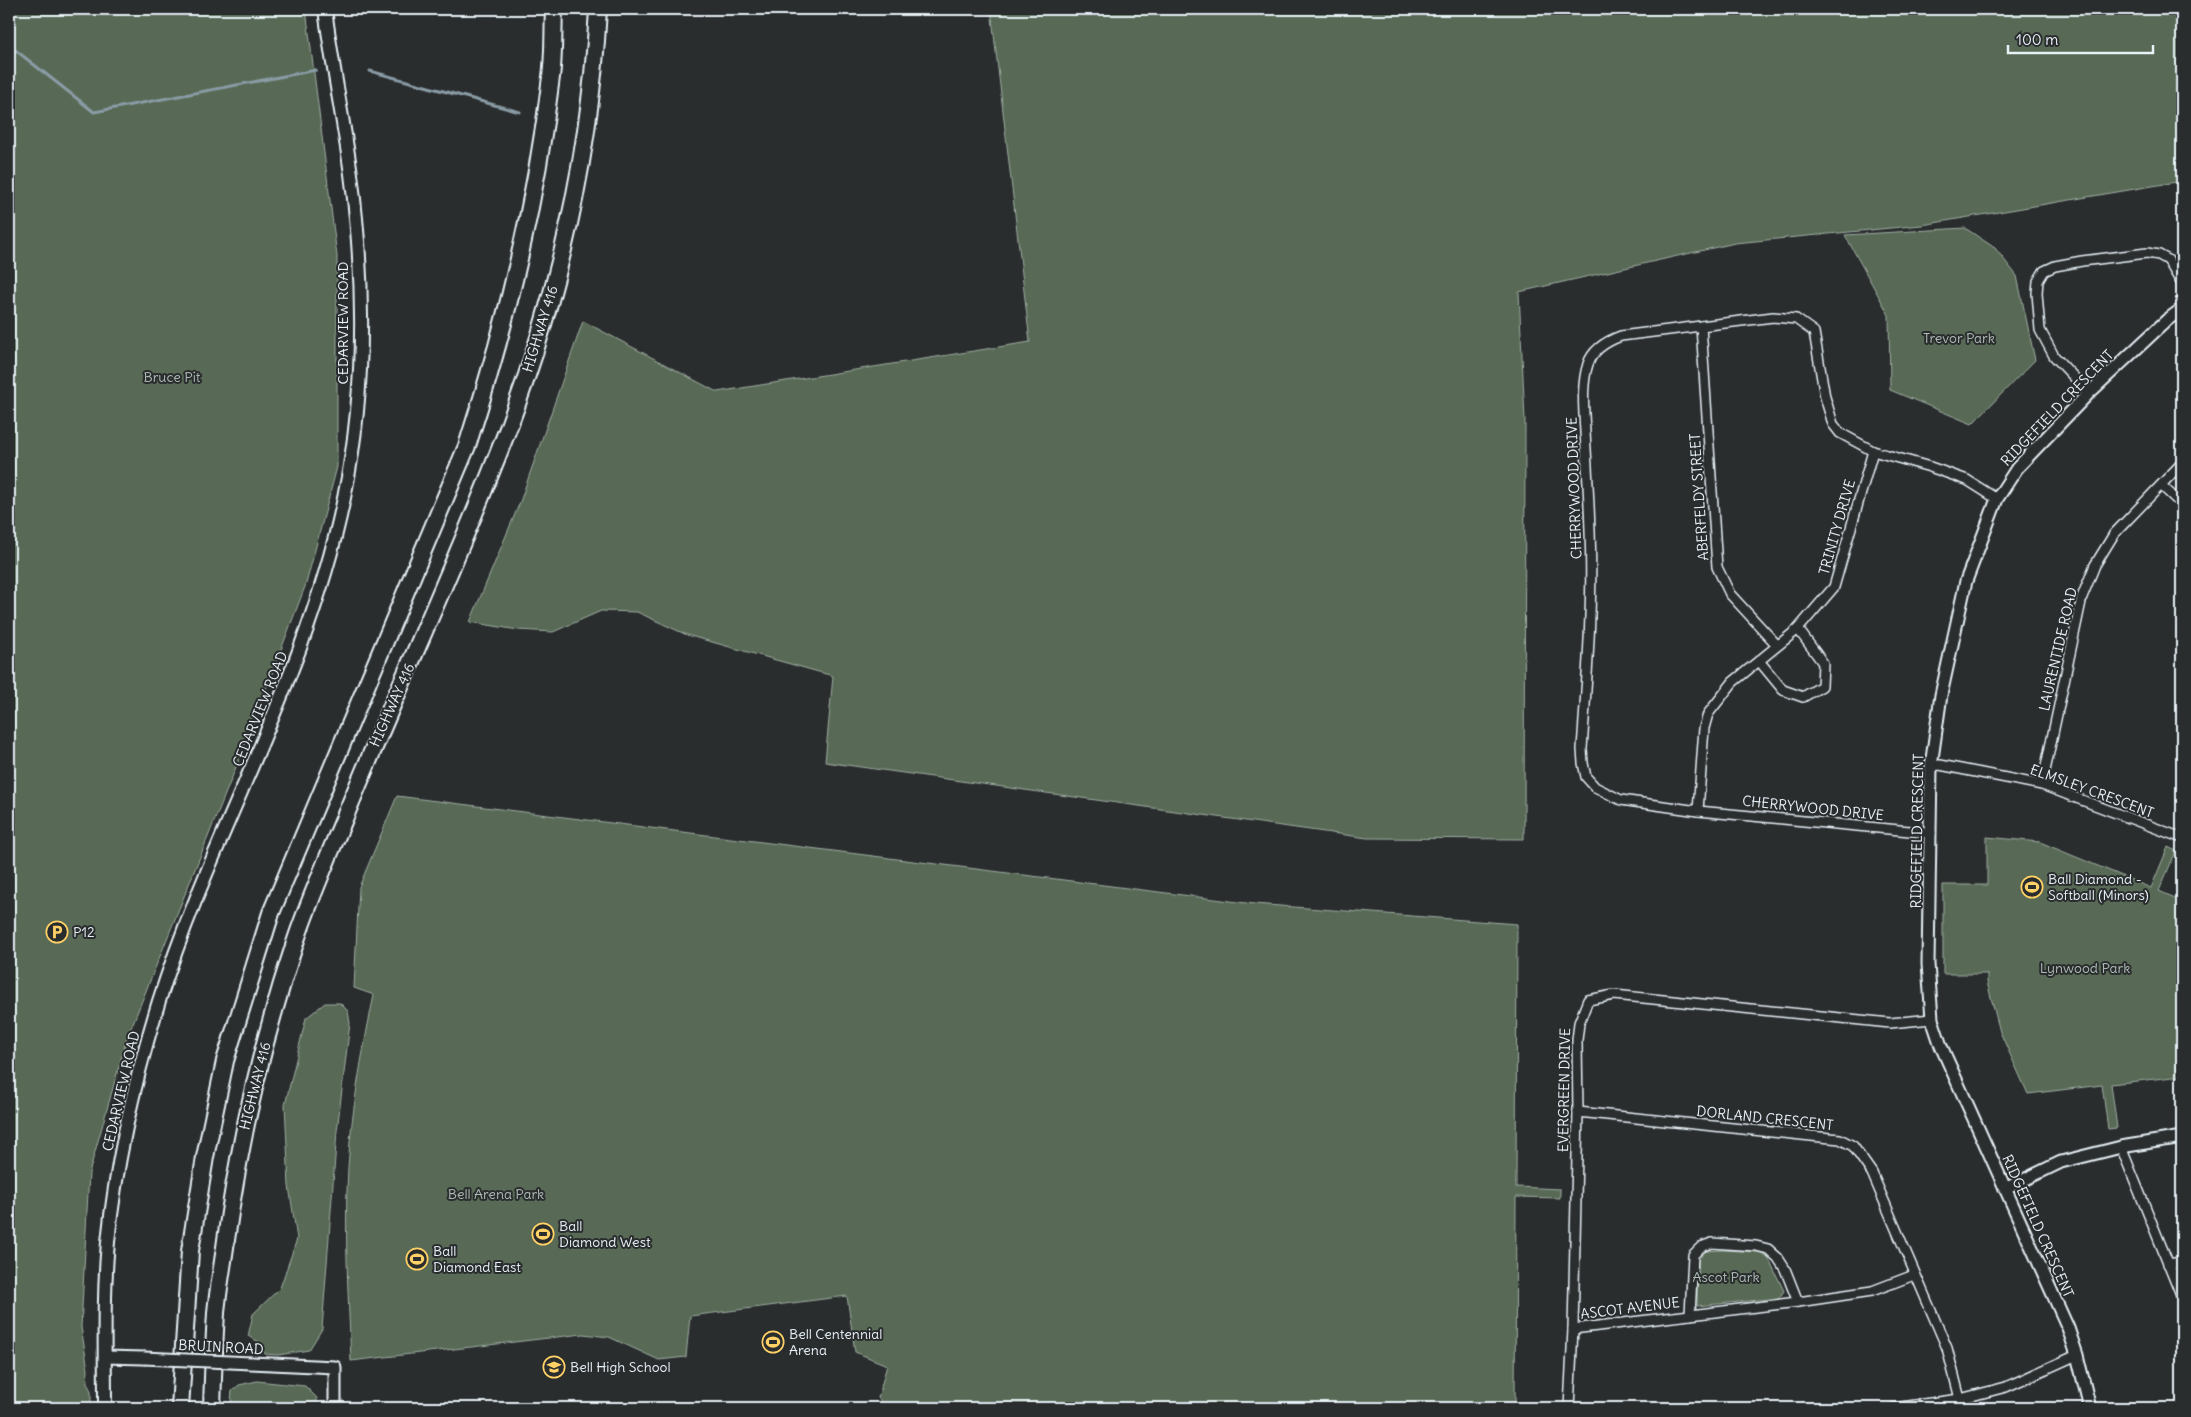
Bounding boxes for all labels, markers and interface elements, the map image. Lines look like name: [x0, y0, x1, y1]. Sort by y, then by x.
scale bar: [2008, 22, 2154, 54]
text: 100 m: [2016, 30, 2058, 49]
street label: CEDARVIEW ROAD: [334, 261, 352, 384]
street label: HIGHWAY 416: [518, 284, 562, 374]
park label: Trevor Park: [1923, 329, 1995, 347]
street label: RIDGEFIELD CRESCENT: [1997, 346, 2117, 470]
park label: Bruce Pit: [143, 368, 201, 386]
street label: CHERRYWOOD DRIVE: [1563, 417, 1585, 559]
street label: ABERFELDY STREET: [1686, 433, 1712, 561]
street label: TRINITY DRIVE: [1815, 477, 1859, 577]
street label: LAURENTIDE ROAD: [2035, 585, 2081, 713]
street label: CEDARVIEW ROAD: [229, 649, 291, 769]
street label: HIGHWAY 416: [366, 660, 418, 750]
street label: RIDGEFIELD CRESCENT: [1907, 754, 1927, 908]
street label: ELMSLEY CRESCENT: [2028, 760, 2156, 822]
street label: CHERRYWOOD DRIVE: [1741, 792, 1885, 824]
place label: Ball Diamond - Softball (Minors): [2048, 870, 2149, 904]
sports icon: Ball Diamond - Softball (Minors): [2020, 875, 2044, 899]
parking icon: P12: [45, 920, 69, 944]
place label: P12: [73, 923, 95, 941]
park label: Lynwood Park: [2040, 959, 2130, 977]
street label: EVERGREEN DRIVE: [1554, 1028, 1574, 1152]
street label: CEDARVIEW ROAD: [98, 1029, 144, 1153]
street label: HIGHWAY 416: [235, 1040, 275, 1132]
street label: DORLAND CRESCENT: [1696, 1102, 1834, 1134]
street label: RIDGEFIELD CRESCENT: [1998, 1152, 2078, 1300]
park label: Bell Arena Park: [448, 1185, 544, 1203]
place label: Ball Diamond West: [559, 1217, 651, 1251]
sports icon: Ball Diamond West: [531, 1222, 555, 1246]
place label: Ball Diamond East: [433, 1242, 521, 1276]
sports icon: Ball Diamond East: [405, 1247, 429, 1271]
park label: Ascot Park: [1692, 1268, 1760, 1286]
street label: ASCOT AVENUE: [1579, 1293, 1681, 1323]
place label: Bell Centennial Arena: [789, 1325, 882, 1359]
sports icon: Bell Centennial Arena: [761, 1330, 785, 1354]
street label: BRUIN ROAD: [178, 1336, 264, 1358]
school or university icon: Bell High School: [542, 1355, 566, 1379]
place label: Bell High School: [570, 1358, 671, 1376]

